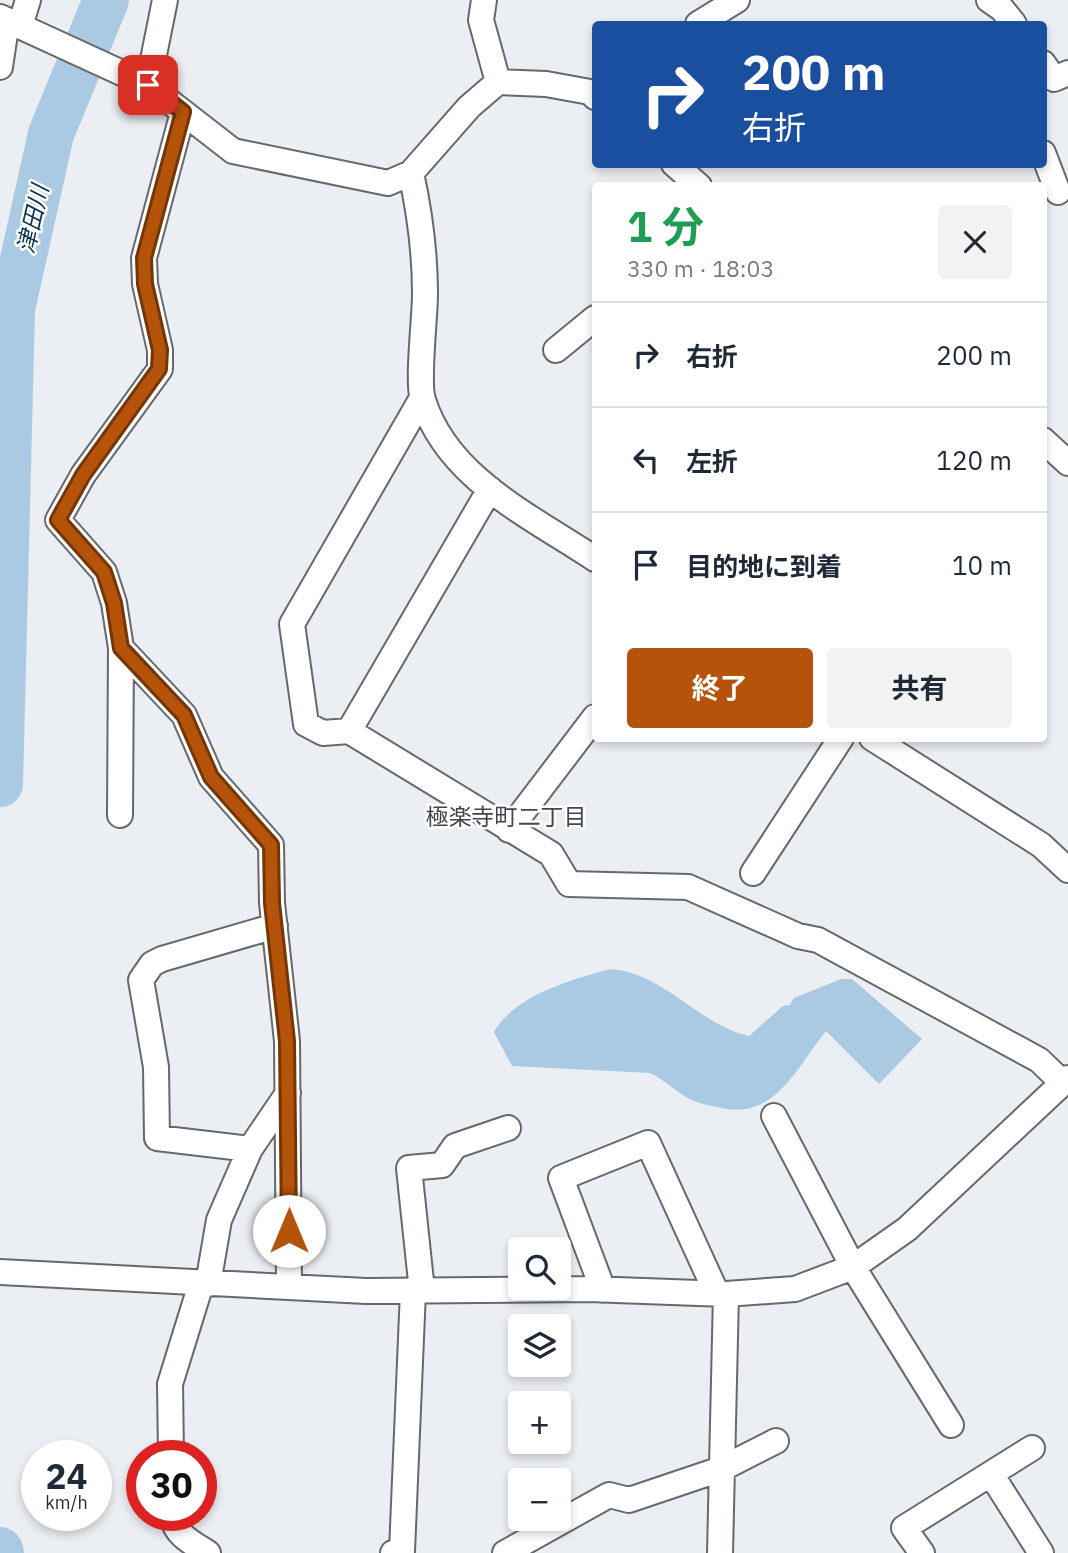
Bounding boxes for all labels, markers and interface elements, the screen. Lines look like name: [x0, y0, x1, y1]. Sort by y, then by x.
text: 200 m: [742, 40, 886, 103]
icon: right: [627, 49, 718, 140]
pin: [118, 55, 178, 115]
icon: arrive: [129, 66, 167, 104]
text: 右折: [742, 106, 806, 148]
water label: 津田川: [10, 179, 55, 256]
text: 1 分: [627, 199, 704, 254]
button: close: [938, 205, 1012, 279]
text: 330 m · 18:03: [627, 253, 774, 283]
icon: right: [627, 336, 665, 374]
text: 200 m: [936, 338, 1012, 372]
text: 右折: [686, 339, 738, 373]
icon: left: [627, 441, 665, 479]
text: 120 m: [936, 443, 1012, 477]
text: 左折: [686, 444, 738, 478]
icon: arrive: [627, 546, 665, 584]
text: 10 m: [952, 548, 1012, 582]
text: 目的地に到着: [686, 549, 842, 583]
button: 終了: [627, 648, 813, 728]
button: 共有: [827, 648, 1012, 728]
district label: 極楽寺町二丁目: [426, 801, 587, 831]
position arrow: [252, 1194, 326, 1268]
map controls: [508, 1237, 571, 1531]
button: search: [508, 1237, 571, 1300]
button: layers: [508, 1314, 571, 1377]
button: +: [508, 1391, 571, 1454]
speed limit sign: 30: [126, 1440, 217, 1531]
text: 24: [45, 1453, 88, 1499]
button: −: [508, 1468, 571, 1531]
text: km/h: [45, 1491, 88, 1514]

